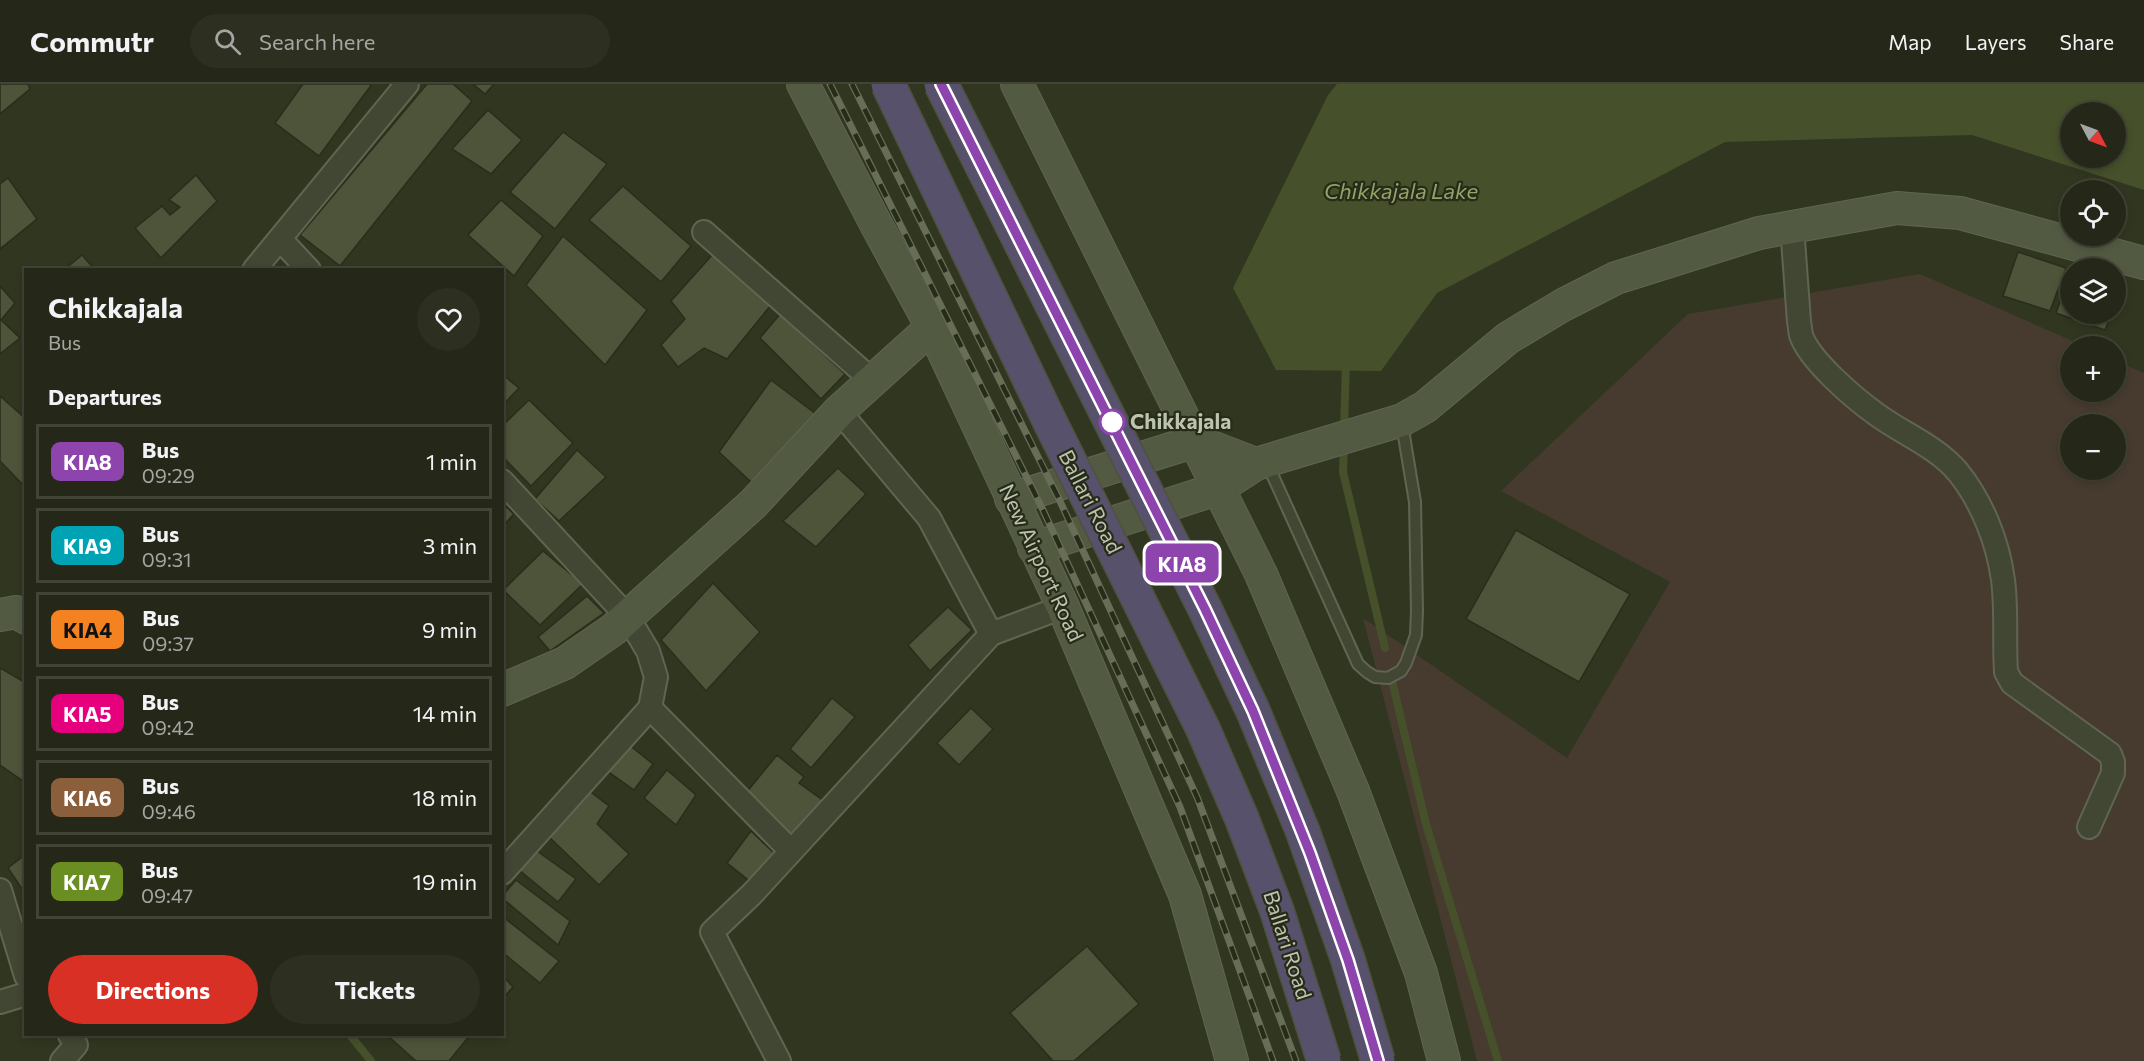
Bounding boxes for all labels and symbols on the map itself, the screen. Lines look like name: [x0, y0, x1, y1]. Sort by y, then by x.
north arrow: [2060, 102, 2126, 168]
water label: Chikkajala Lake: [1324, 177, 1478, 204]
place label: Chikkajala: [1130, 408, 1231, 433]
marker: Chikkajala: [1099, 409, 1125, 435]
street label: Ballari Road: [1055, 445, 1128, 557]
street label: New Airport Road: [995, 480, 1090, 645]
line badge: KIA8: [1140, 544, 1224, 582]
street label: Ballari Road: [1259, 887, 1318, 1002]

